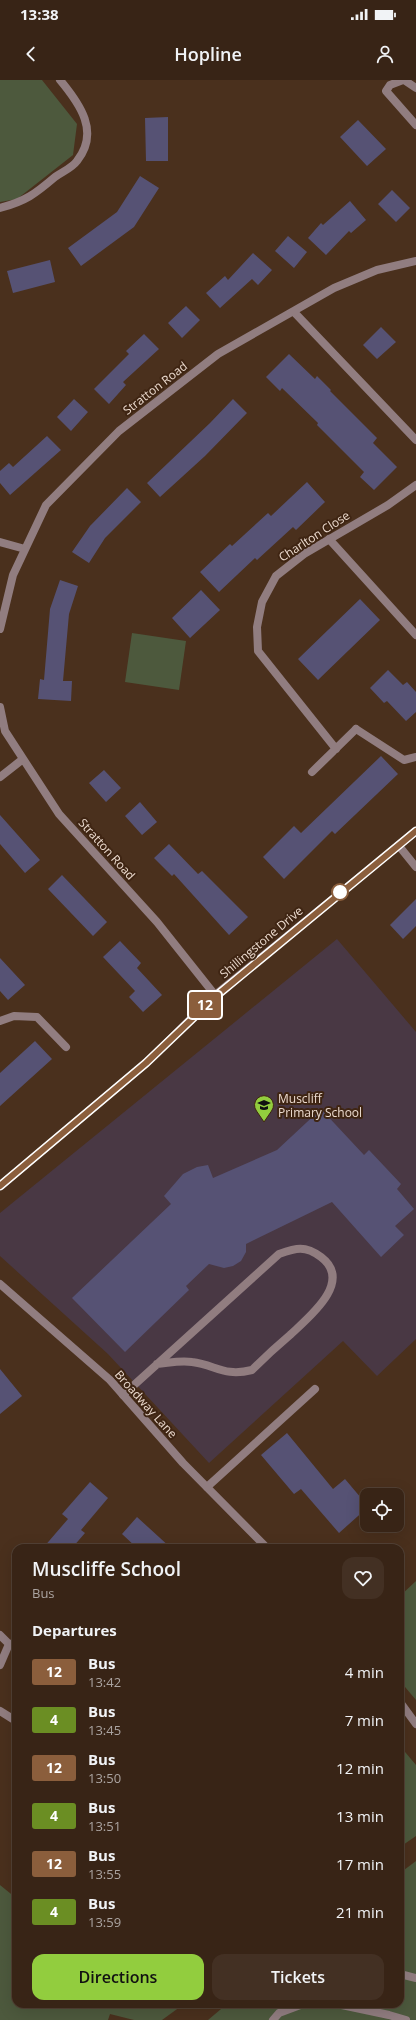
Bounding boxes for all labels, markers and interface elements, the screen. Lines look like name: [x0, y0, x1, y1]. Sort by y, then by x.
text: 13:38: [20, 4, 59, 24]
text: Hopline: [174, 42, 242, 66]
icon: back: [20, 43, 42, 65]
icon: person: [374, 43, 396, 65]
street label: Stratton Road: [119, 357, 191, 419]
street label: Charlton Close: [275, 506, 353, 565]
street label: Stratton Road: [75, 815, 139, 883]
unlabelled marker: [331, 883, 349, 901]
street label: Shillingstone Drive: [216, 902, 306, 982]
line badge: 12: [187, 992, 223, 1018]
text: 12: [197, 995, 213, 1014]
place label: Muscliff Primary School: [278, 1090, 362, 1121]
school or university icon: Muscliff Primary School: [253, 1094, 275, 1122]
street label: Broadway Lane: [111, 1366, 181, 1442]
map controls: [360, 1488, 404, 1532]
button: locate: [360, 1488, 404, 1532]
text: Muscliffe School: [32, 1556, 181, 1582]
button: heart: [342, 1557, 384, 1599]
text: Bus: [32, 1584, 55, 1602]
text: Departures: [32, 1620, 117, 1640]
text: Bus: [88, 1653, 115, 1673]
text: 12: [46, 1662, 62, 1681]
text: 4 min: [345, 1662, 384, 1682]
text: 13:42: [88, 1673, 121, 1691]
text: Bus: [88, 1701, 115, 1721]
text: 4: [50, 1710, 58, 1729]
text: 7 min: [345, 1710, 384, 1730]
text: 13:45: [88, 1721, 121, 1739]
text: Bus: [88, 1749, 115, 1769]
text: 12: [46, 1758, 62, 1777]
text: 12 min: [336, 1758, 384, 1778]
text: 13:50: [88, 1769, 121, 1787]
text: Bus: [88, 1797, 115, 1817]
text: 4: [50, 1806, 58, 1825]
text: 13 min: [336, 1806, 384, 1826]
text: 13:51: [88, 1817, 121, 1835]
text: Bus: [88, 1845, 115, 1865]
text: 12: [46, 1854, 62, 1873]
text: 17 min: [336, 1854, 384, 1874]
text: 13:55: [88, 1865, 121, 1883]
text: Bus: [88, 1893, 115, 1913]
text: 4: [50, 1902, 58, 1921]
text: 21 min: [336, 1902, 384, 1922]
text: 13:59: [88, 1913, 121, 1931]
button: Directions: [32, 1954, 204, 2000]
button: Tickets: [212, 1954, 384, 2000]

